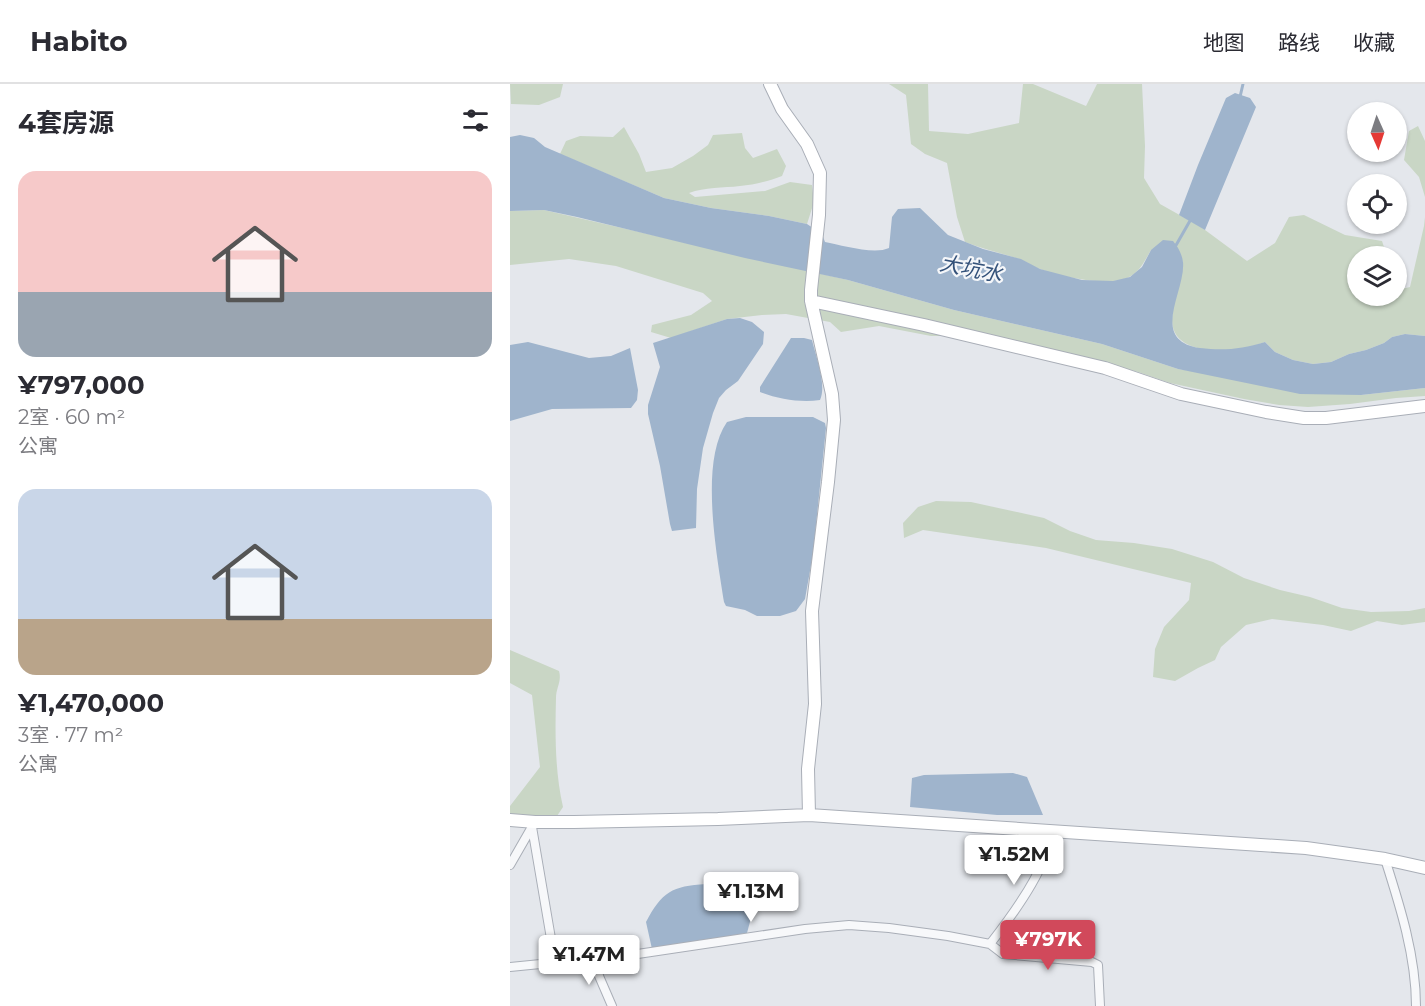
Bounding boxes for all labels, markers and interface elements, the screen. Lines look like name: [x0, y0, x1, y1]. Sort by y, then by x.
text: Habito: [30, 24, 128, 58]
text: 地图: [1203, 30, 1245, 55]
text: 路线: [1278, 30, 1320, 55]
text: 收藏: [1353, 30, 1395, 55]
north arrow: [1347, 102, 1407, 162]
map controls: [1347, 102, 1407, 306]
icon: filters: [459, 104, 492, 137]
text: 4套房源: [18, 107, 114, 139]
button: locate: [1347, 174, 1407, 234]
icon: home: [201, 210, 309, 318]
button: layers: [1347, 246, 1407, 306]
water label: 大坑水: [938, 250, 1005, 287]
text: ¥797,000: [18, 369, 145, 401]
text: 2室 · 60 m²: [18, 405, 125, 429]
text: 公寓: [18, 434, 58, 458]
icon: home: [201, 528, 309, 636]
text: ¥1,470,000: [18, 687, 164, 719]
text: 3室 · 77 m²: [18, 723, 123, 747]
text: 公寓: [18, 752, 58, 776]
pin: ¥1.52M: [965, 835, 1063, 886]
text: ¥1.52M: [978, 842, 1050, 866]
pin: ¥1.13M: [702, 872, 800, 923]
text: ¥1.13M: [718, 879, 784, 903]
pin: ¥797K: [1006, 920, 1090, 971]
text: ¥797K: [1014, 927, 1082, 951]
pin: ¥1.47M: [540, 935, 638, 986]
text: ¥1.47M: [553, 942, 625, 966]

